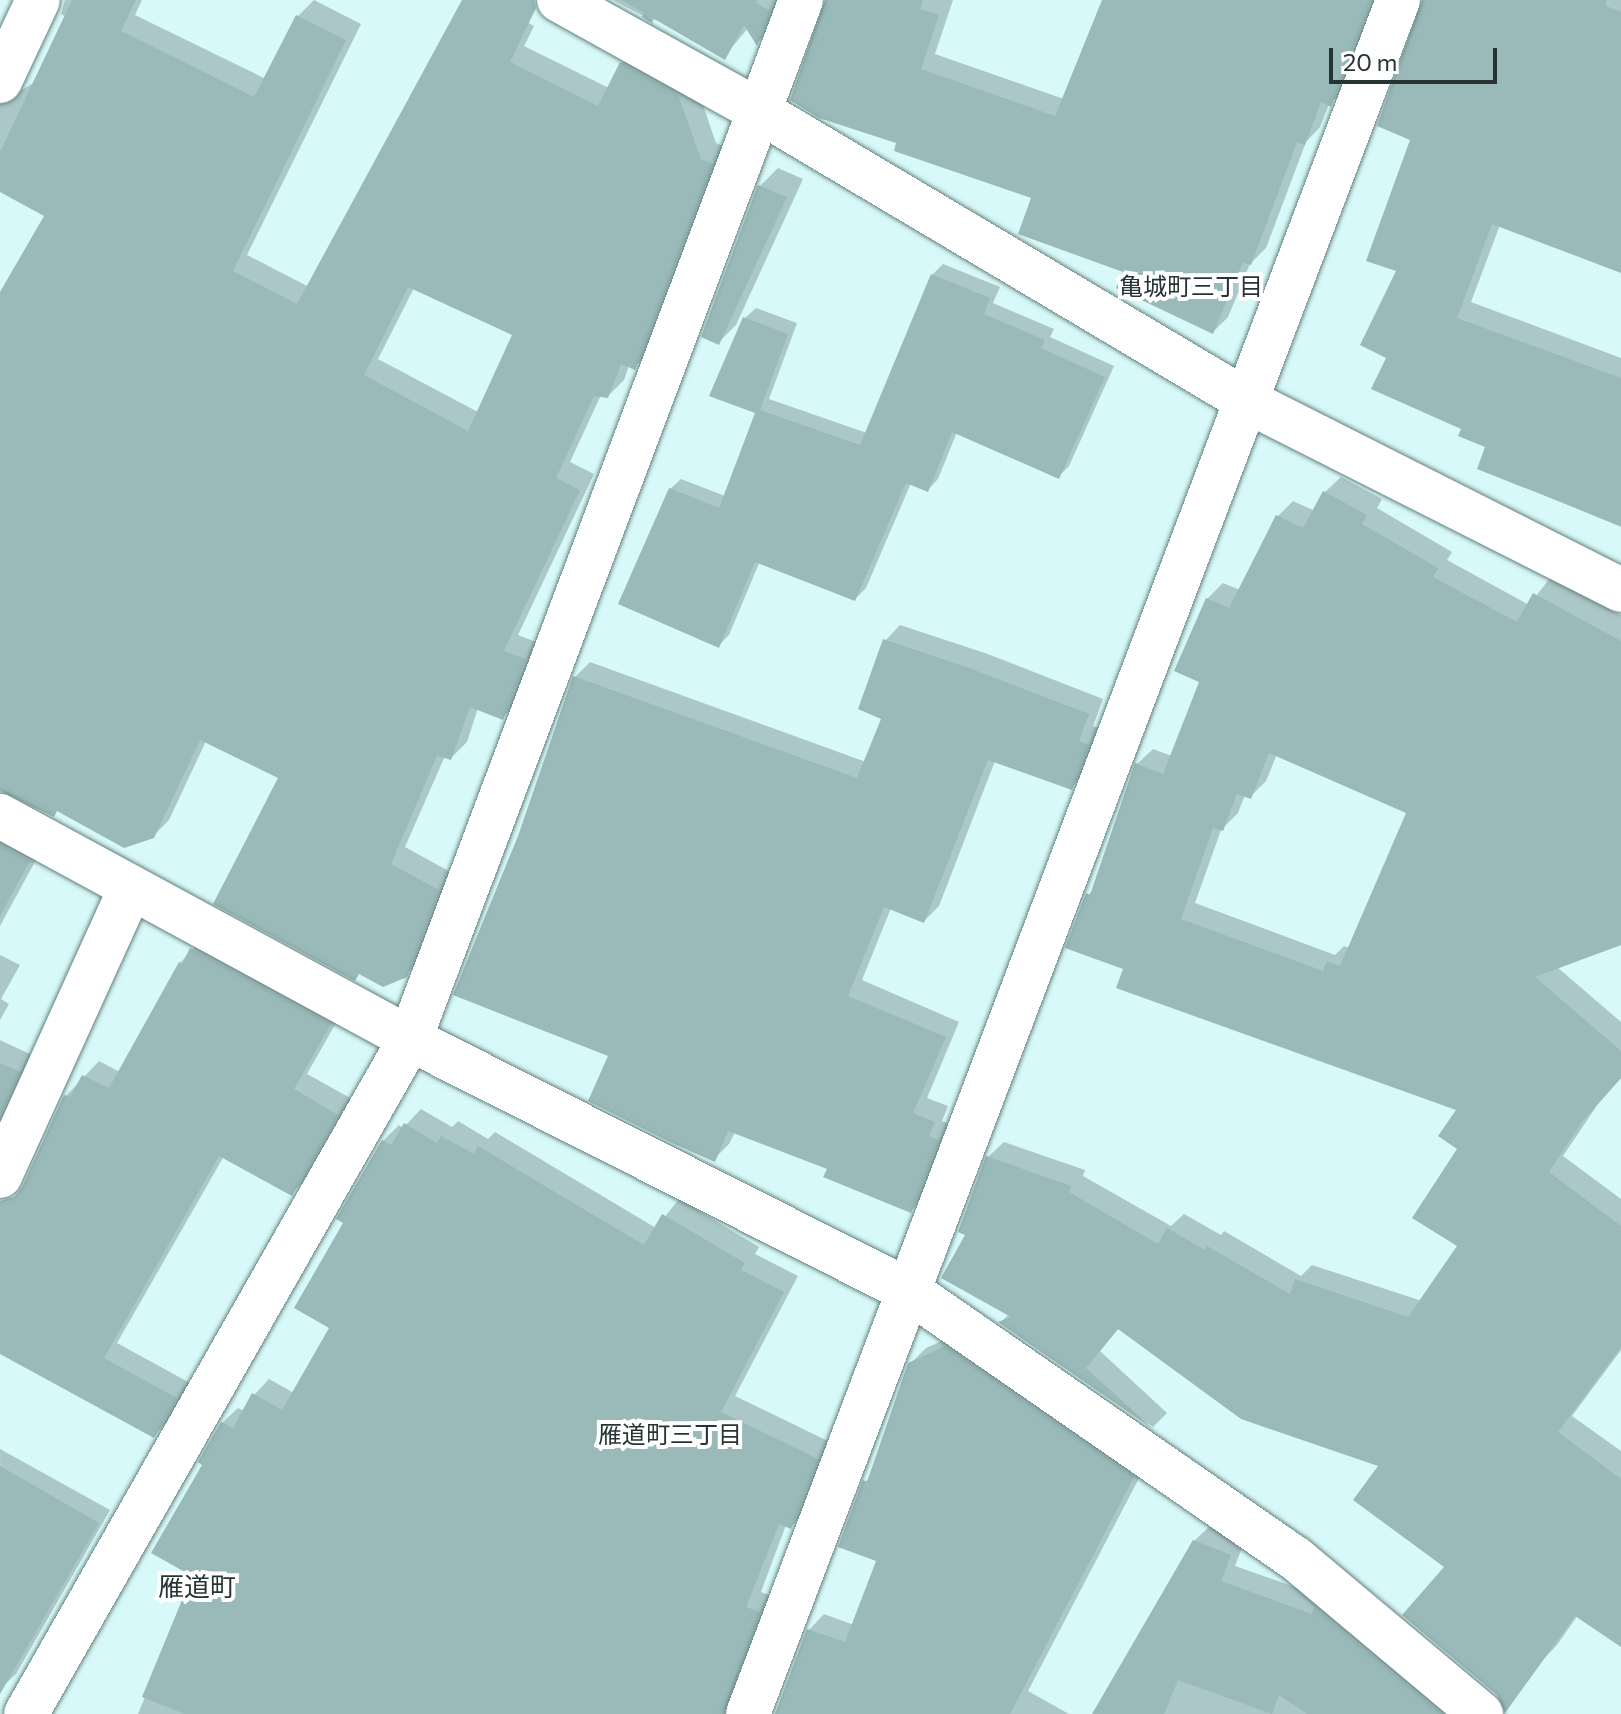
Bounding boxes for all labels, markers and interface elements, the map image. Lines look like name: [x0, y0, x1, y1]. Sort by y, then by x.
scale bar: [1333, 32, 1501, 82]
text: 20 m: [1343, 47, 1397, 76]
district label: 亀城町三丁目: [1119, 272, 1263, 300]
district label: 雁道町三丁目: [598, 1420, 742, 1448]
district label: 雁道町: [158, 1570, 236, 1602]

